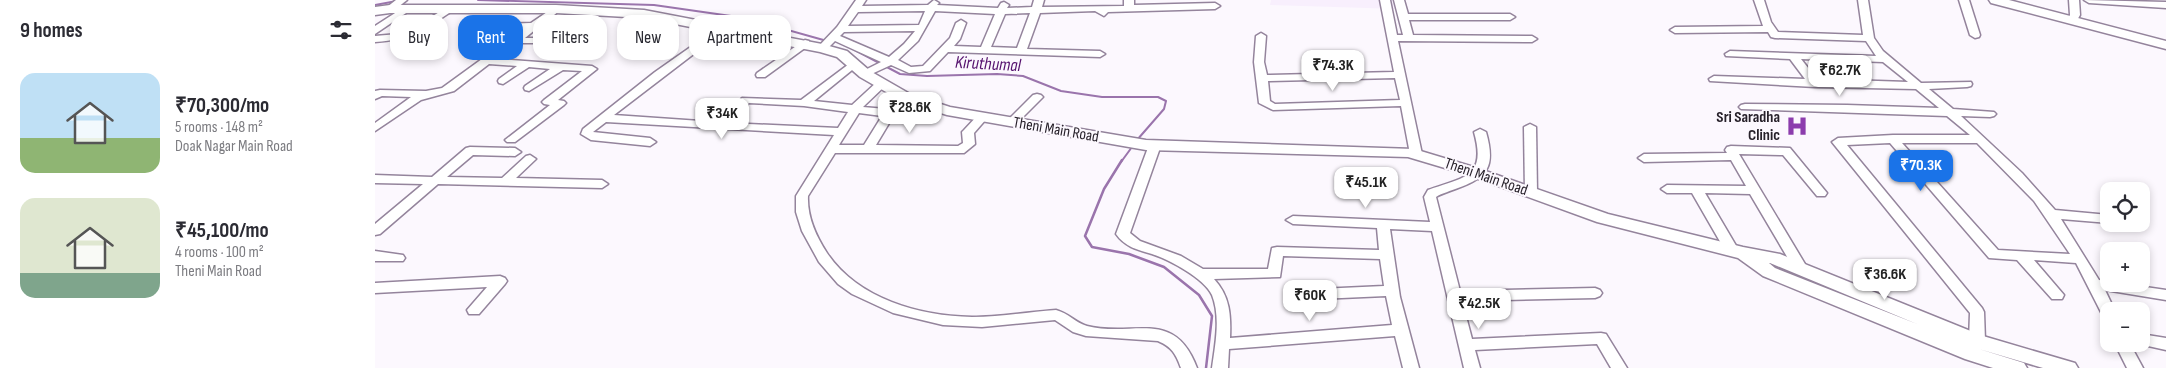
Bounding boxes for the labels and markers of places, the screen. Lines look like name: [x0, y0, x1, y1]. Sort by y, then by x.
pin: ₹74.3K: [1292, 49, 1374, 92]
pin: ₹62.7K: [1799, 54, 1881, 97]
pin: ₹28.6K: [869, 92, 951, 134]
pin: ₹34K: [692, 98, 752, 140]
place label: Sri Saradha Clinic: [1716, 108, 1780, 145]
hospital icon: Sri Saradha Clinic: [1784, 113, 1810, 139]
pin: ₹70.3K: [1880, 150, 1962, 192]
pin: ₹45.1K: [1325, 166, 1407, 209]
pin: ₹36.6K: [1844, 258, 1926, 301]
pin: ₹60K: [1280, 280, 1340, 322]
pin: ₹42.5K: [1438, 288, 1520, 330]

